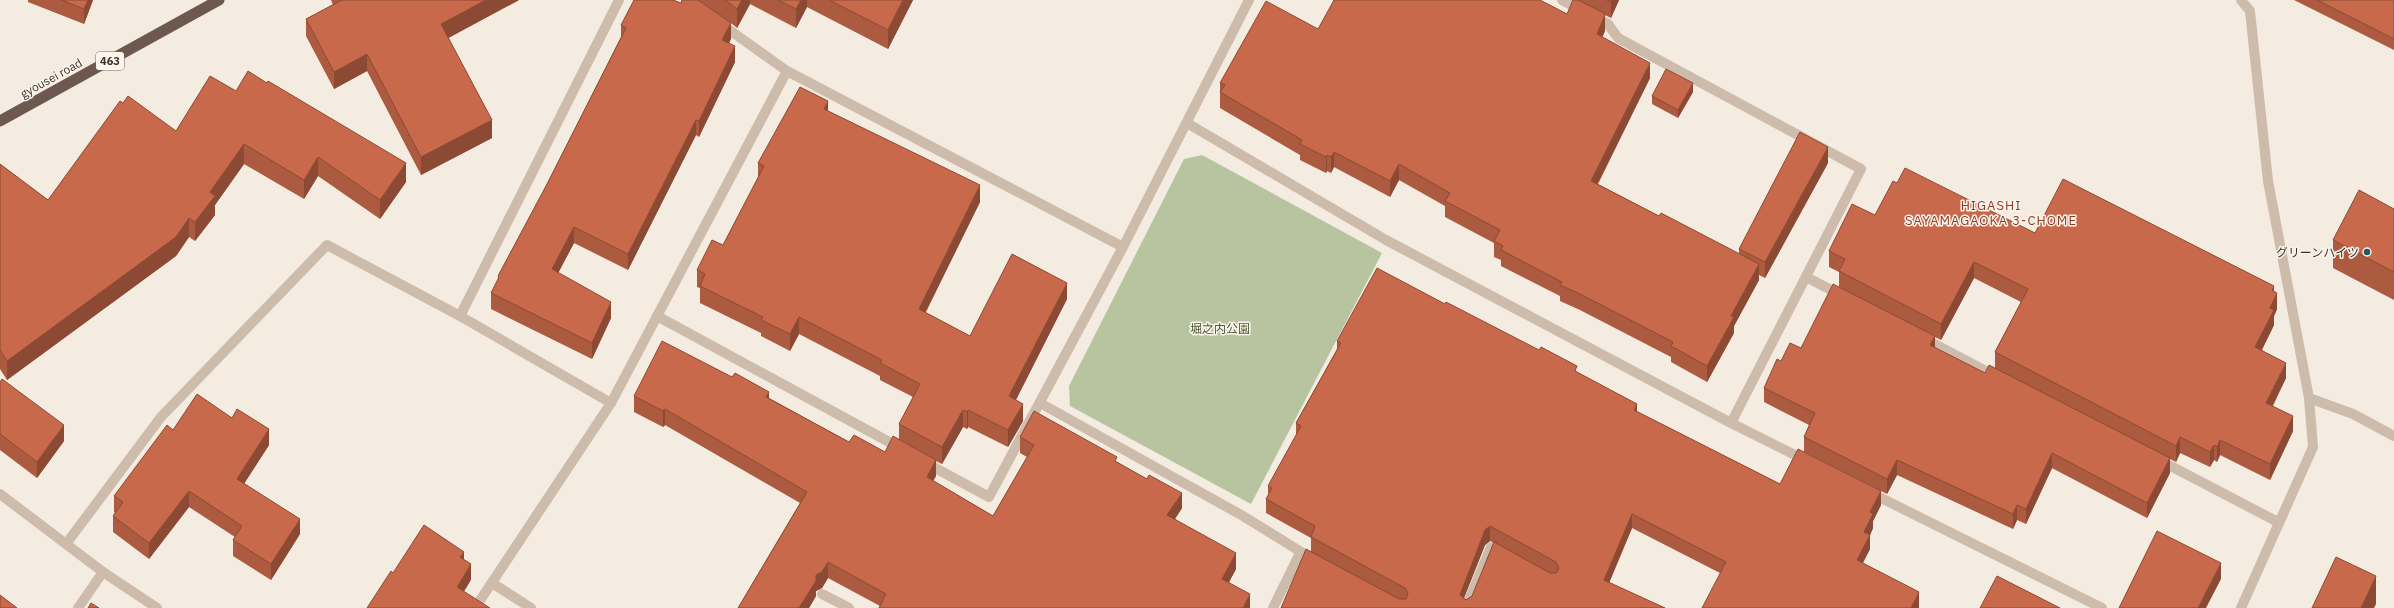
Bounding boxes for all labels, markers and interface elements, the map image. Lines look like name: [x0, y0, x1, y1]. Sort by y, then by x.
road number: 463: [96, 52, 124, 70]
street label: gyousei road: [17, 55, 85, 101]
district label: HIGASHI SAYAMAGAOKA 3-CHOME: [1905, 197, 2077, 229]
place label: グリーンハイツ: [2276, 245, 2359, 260]
marker: グリーンハイツ: [2362, 247, 2372, 257]
park label: 堀之内公園: [1190, 321, 1250, 336]

